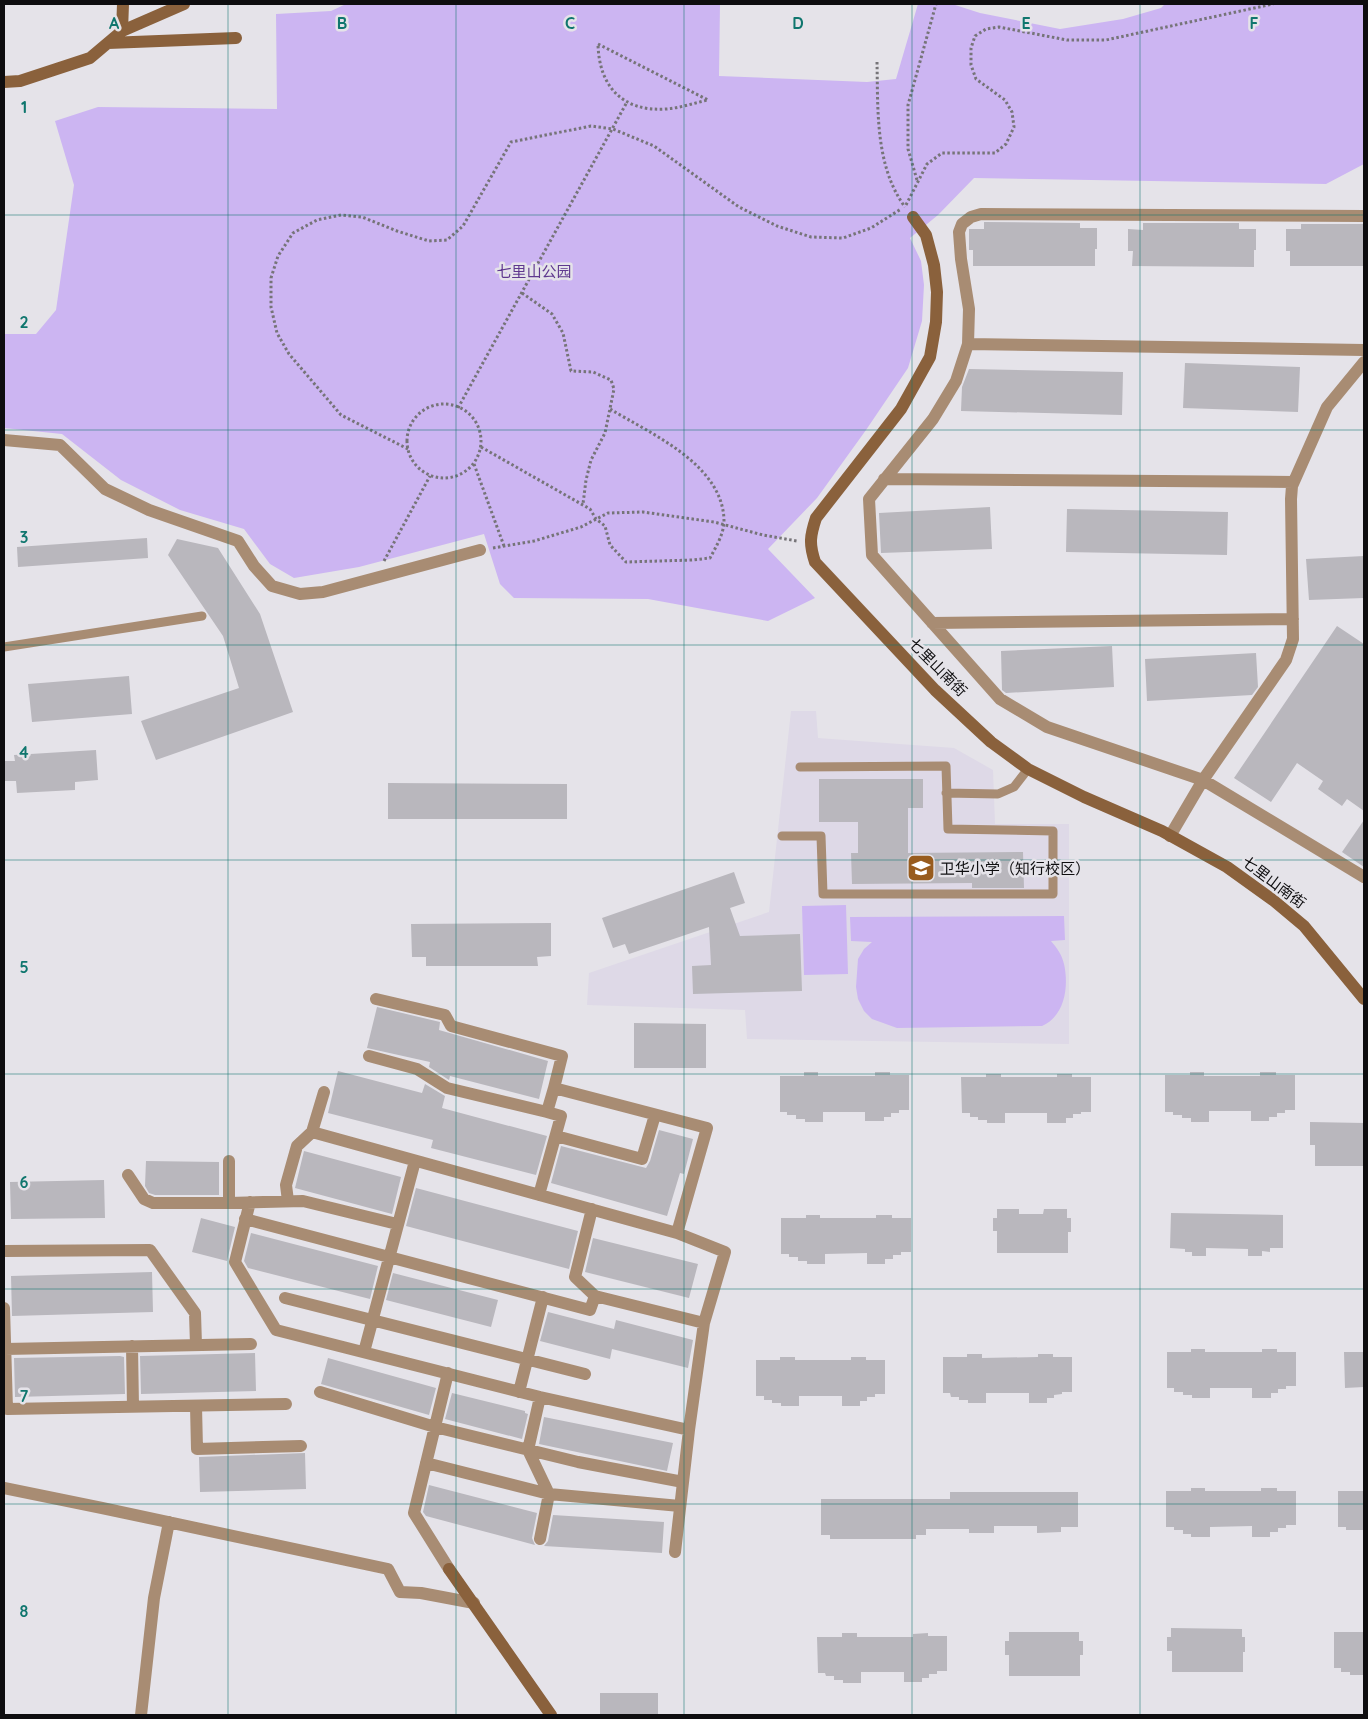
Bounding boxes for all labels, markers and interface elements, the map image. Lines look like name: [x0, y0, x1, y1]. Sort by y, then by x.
text: A: [109, 13, 120, 33]
text: B: [337, 13, 347, 33]
text: C: [565, 13, 575, 33]
text: D: [792, 13, 804, 33]
text: E: [1021, 13, 1031, 33]
text: F: [1250, 13, 1259, 33]
text: 1: [21, 97, 27, 117]
park label: 七里山公园: [496, 262, 572, 281]
text: 2: [19, 312, 29, 332]
text: 3: [20, 527, 28, 547]
street label: 七里山南街: [905, 634, 971, 700]
text: 4: [19, 742, 29, 762]
street label: 七里山南街: [1238, 852, 1310, 912]
school or university icon: 卫华小学（知行校区）: [906, 853, 936, 883]
place label: 卫华小学（知行校区）: [940, 859, 1090, 878]
text: 5: [19, 957, 29, 977]
text: 6: [20, 1172, 29, 1192]
text: 7: [20, 1386, 29, 1406]
text: 8: [20, 1601, 29, 1621]

